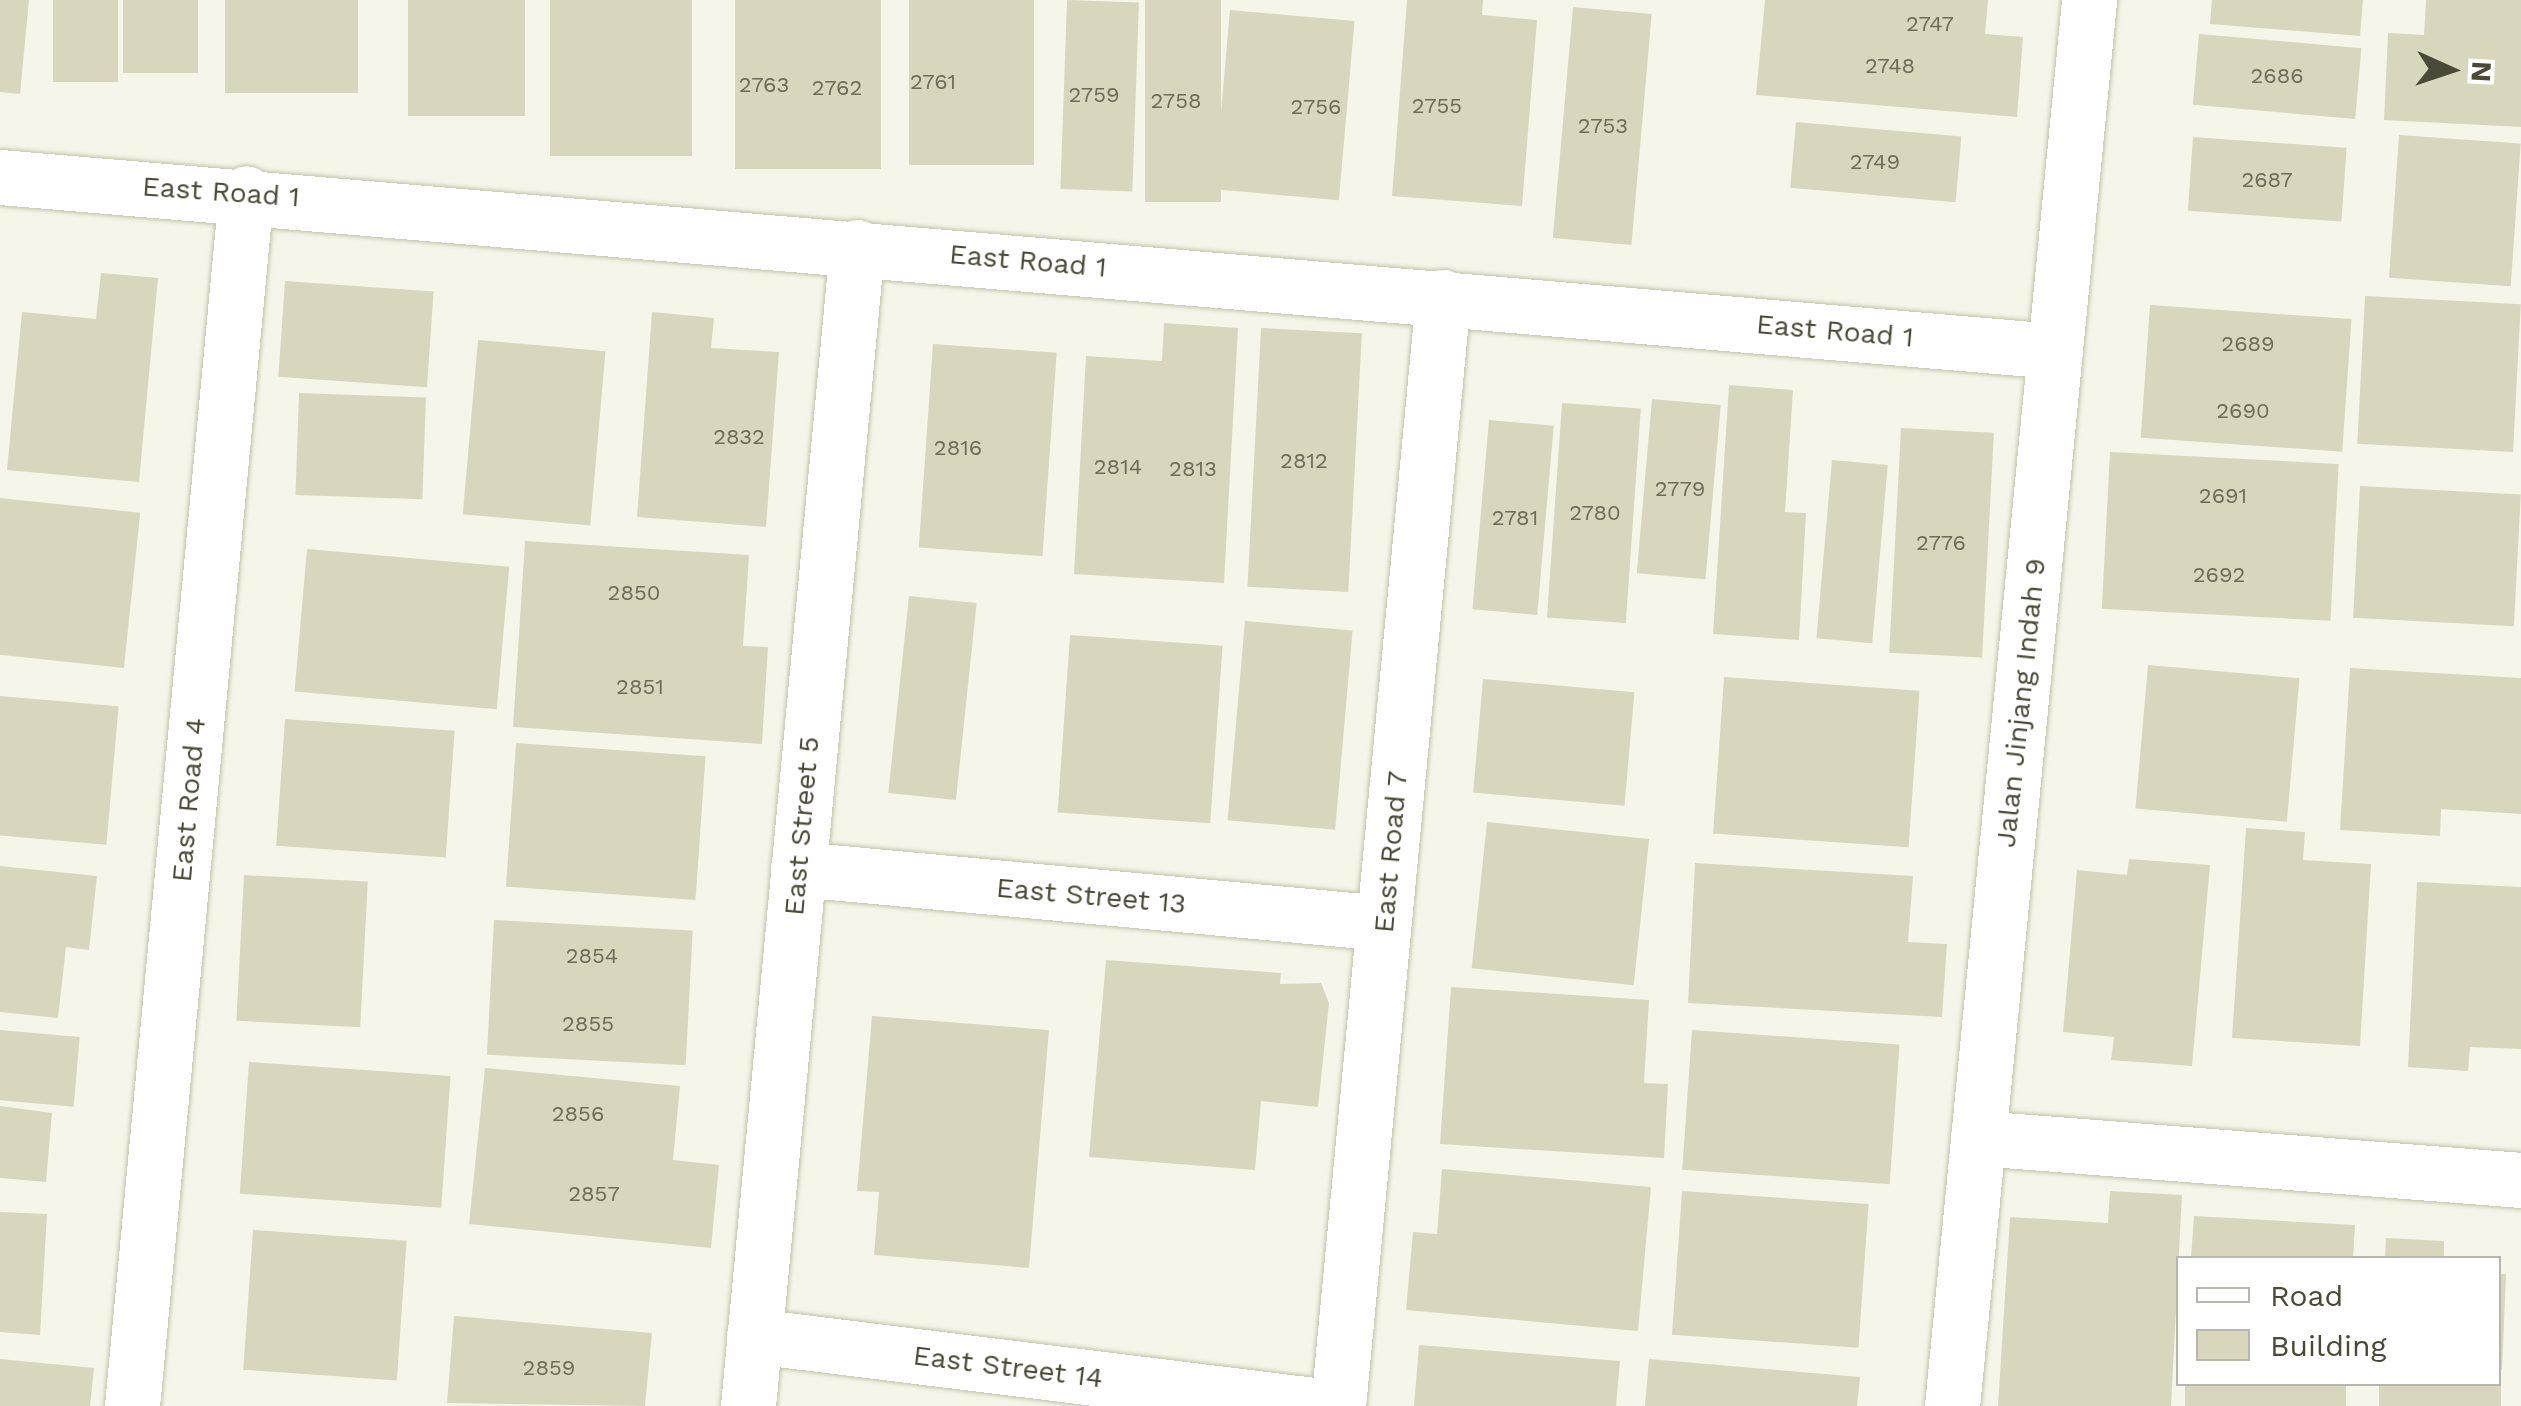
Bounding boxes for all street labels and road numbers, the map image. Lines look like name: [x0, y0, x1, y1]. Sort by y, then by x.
street label: East Road 1: [141, 170, 301, 214]
street label: East Road 1: [948, 237, 1108, 285]
street label: East Road 1: [1755, 307, 1915, 355]
street label: Jalan Jinjang Indah 9: [1989, 556, 2053, 850]
street label: East Road 4: [165, 716, 213, 884]
street label: East Street 5: [777, 735, 827, 917]
street label: East Road 7: [1367, 769, 1415, 935]
street label: East Street 13: [994, 871, 1188, 921]
street label: East Street 14: [911, 1339, 1105, 1395]

